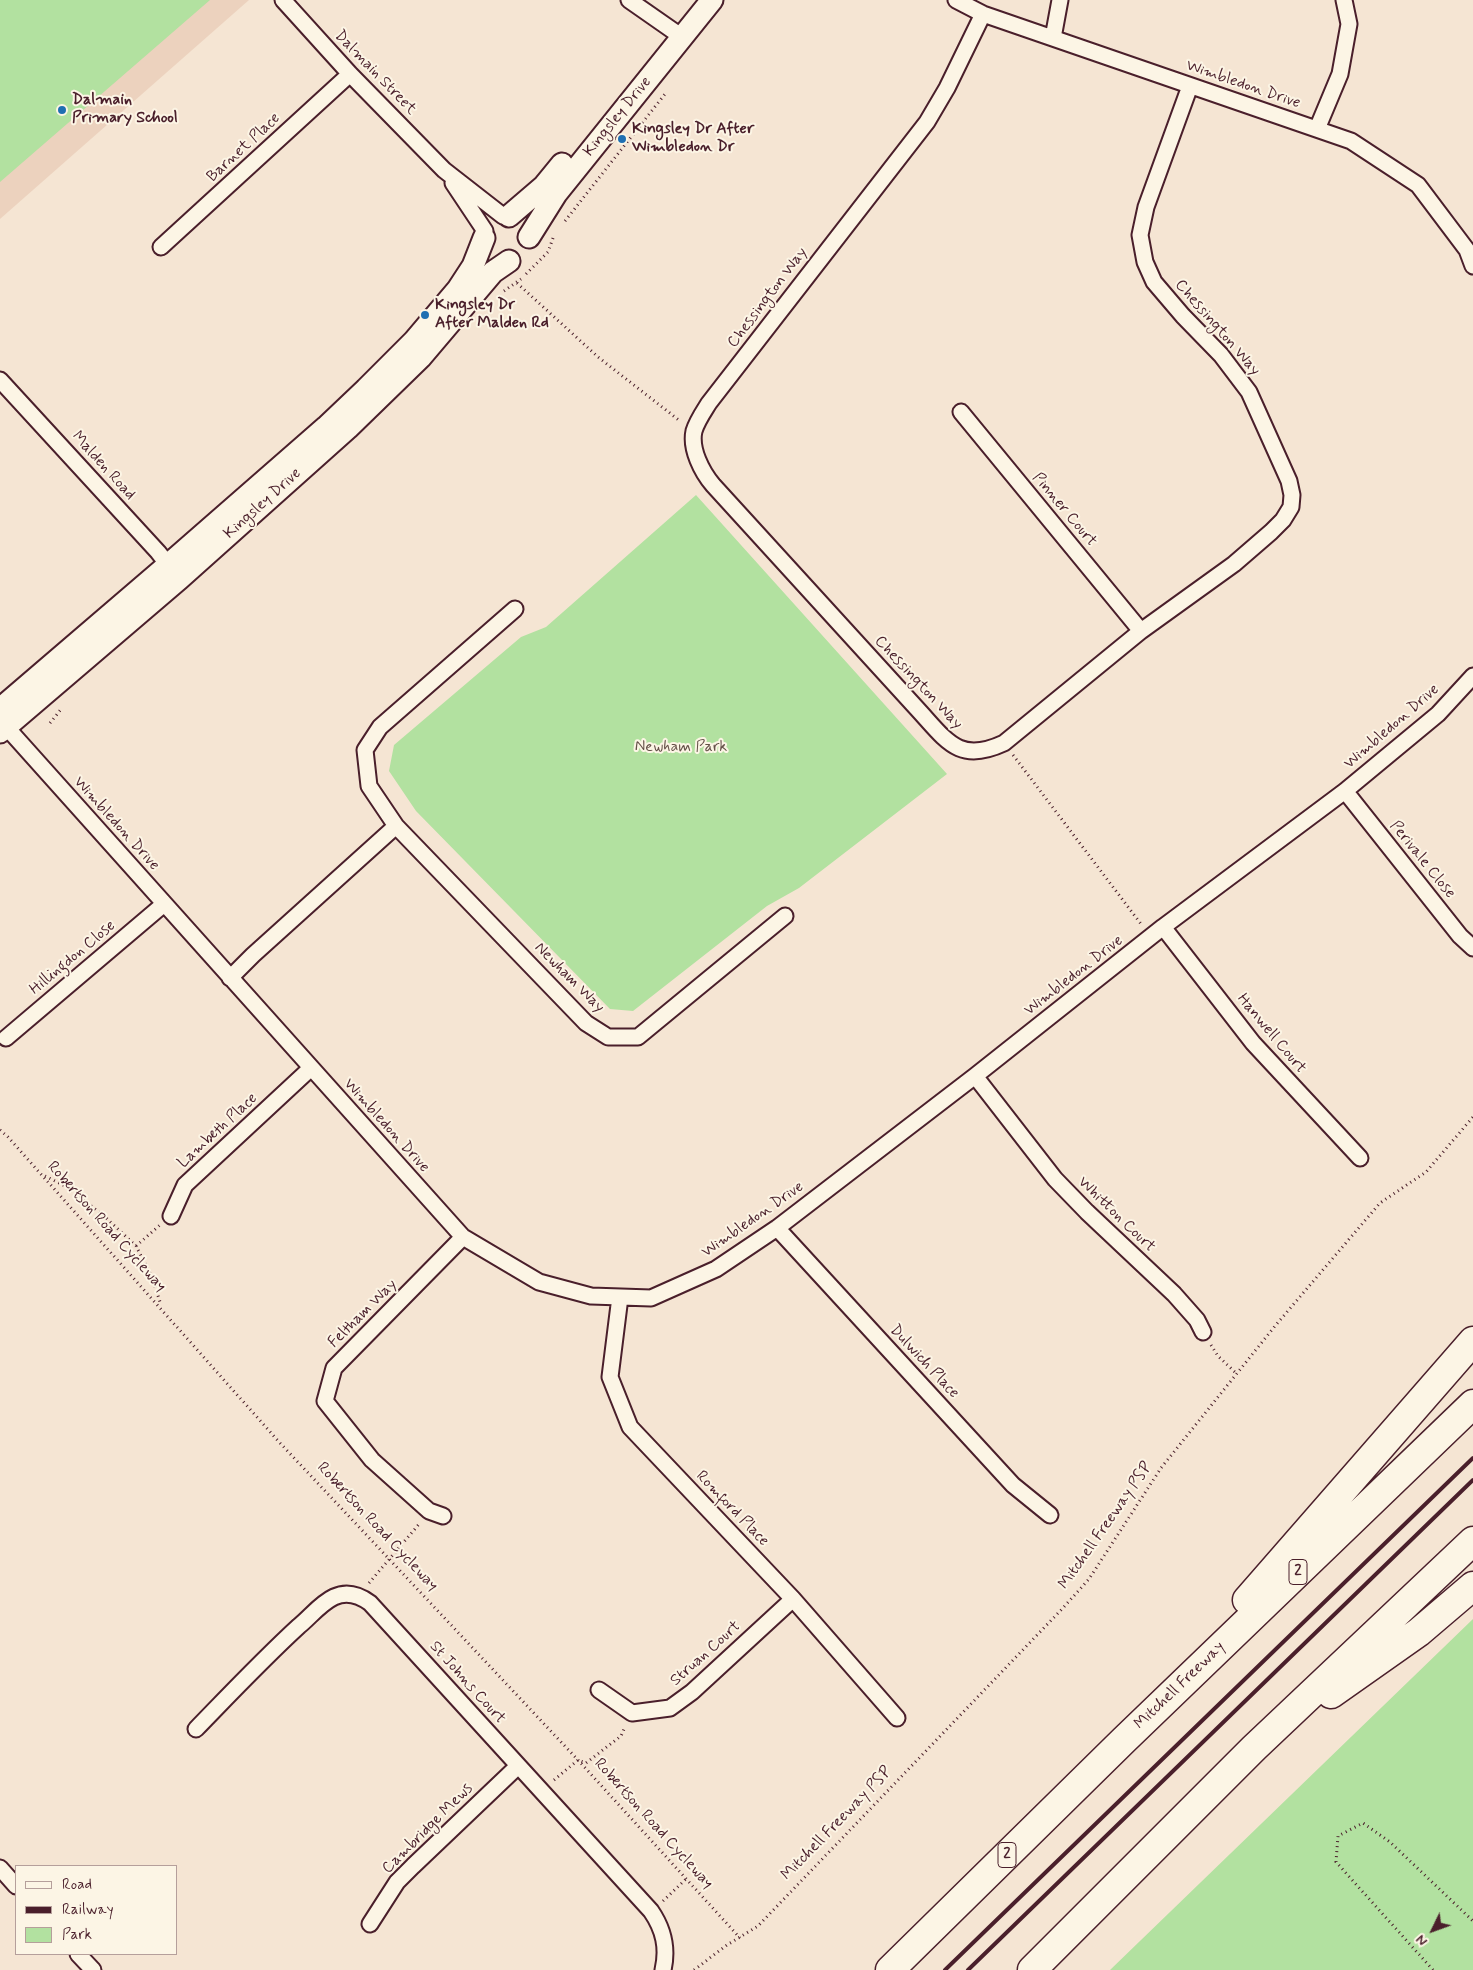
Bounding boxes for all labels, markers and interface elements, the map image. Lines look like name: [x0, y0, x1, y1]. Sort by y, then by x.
street label: Dalmain Street: [330, 27, 420, 119]
street label: Wimbledon Drive: [1183, 56, 1303, 114]
street label: Kingsley Drive: [580, 73, 656, 161]
place label: Dalmain Primary School: [72, 91, 178, 129]
marker: Dalmain Primary School: [56, 104, 68, 116]
street label: Barnet Place: [203, 109, 285, 187]
place label: Kingsley Dr After Wimbledon Dr: [632, 120, 754, 158]
marker: Kingsley Dr After Wimbledon Dr: [616, 133, 628, 145]
street label: Chessington Way: [724, 244, 812, 352]
street label: Chessington Way: [1170, 276, 1264, 380]
place label: Kingsley Dr After Malden Rd: [435, 296, 549, 334]
marker: Kingsley Dr After Malden Rd: [419, 309, 431, 321]
street label: Malden Road: [67, 428, 139, 504]
street label: Kingsley Drive: [220, 464, 306, 544]
street label: Pinner Court: [1028, 469, 1100, 551]
street label: Chessington Way: [870, 632, 966, 734]
street label: Wimbledon Drive: [1340, 680, 1444, 774]
park label: Newham Park: [635, 738, 727, 758]
street label: Wimbledon Drive: [69, 773, 163, 875]
street label: Perivale Close: [1385, 817, 1459, 903]
street label: Hillingdon Close: [26, 917, 120, 999]
street label: Wimbledon Drive: [1021, 932, 1127, 1020]
street label: Newham Way: [530, 939, 608, 1017]
street label: Hanwell Court: [1232, 990, 1310, 1078]
street label: Wimbledon Drive: [339, 1075, 433, 1177]
street label: Lambeth Place: [174, 1089, 262, 1173]
street label: Robertson Road Cycleway: [42, 1158, 170, 1296]
street label: Whitton Court: [1073, 1173, 1159, 1257]
street label: Wimbledon Drive: [698, 1178, 808, 1262]
street label: Feltham Way: [324, 1275, 402, 1353]
street label: Dulwich Place: [885, 1321, 963, 1403]
street label: Robertson Road Cycleway: [312, 1459, 442, 1595]
street label: Mitchell Freeway PSP: [1055, 1459, 1157, 1593]
street label: Romford Place: [691, 1467, 773, 1551]
road number: 2: [1289, 1560, 1307, 1584]
street label: Struan Court: [667, 1617, 745, 1691]
street label: St Johns Court: [425, 1638, 509, 1728]
street label: Mitchell Freeway: [1131, 1638, 1229, 1734]
street label: Robertson Road Cycleway: [589, 1755, 717, 1893]
street label: Mitchell Freeway PSP: [778, 1763, 896, 1885]
street label: Cambridge Mews: [379, 1780, 477, 1878]
road number: 2: [998, 1842, 1016, 1868]
legend: [15, 1865, 178, 1955]
text: Road: [62, 1875, 92, 1895]
text: Railway: [62, 1900, 114, 1920]
north arrow: [1408, 1905, 1458, 1955]
text: Park: [62, 1925, 92, 1945]
text: N: [1412, 1931, 1432, 1950]

